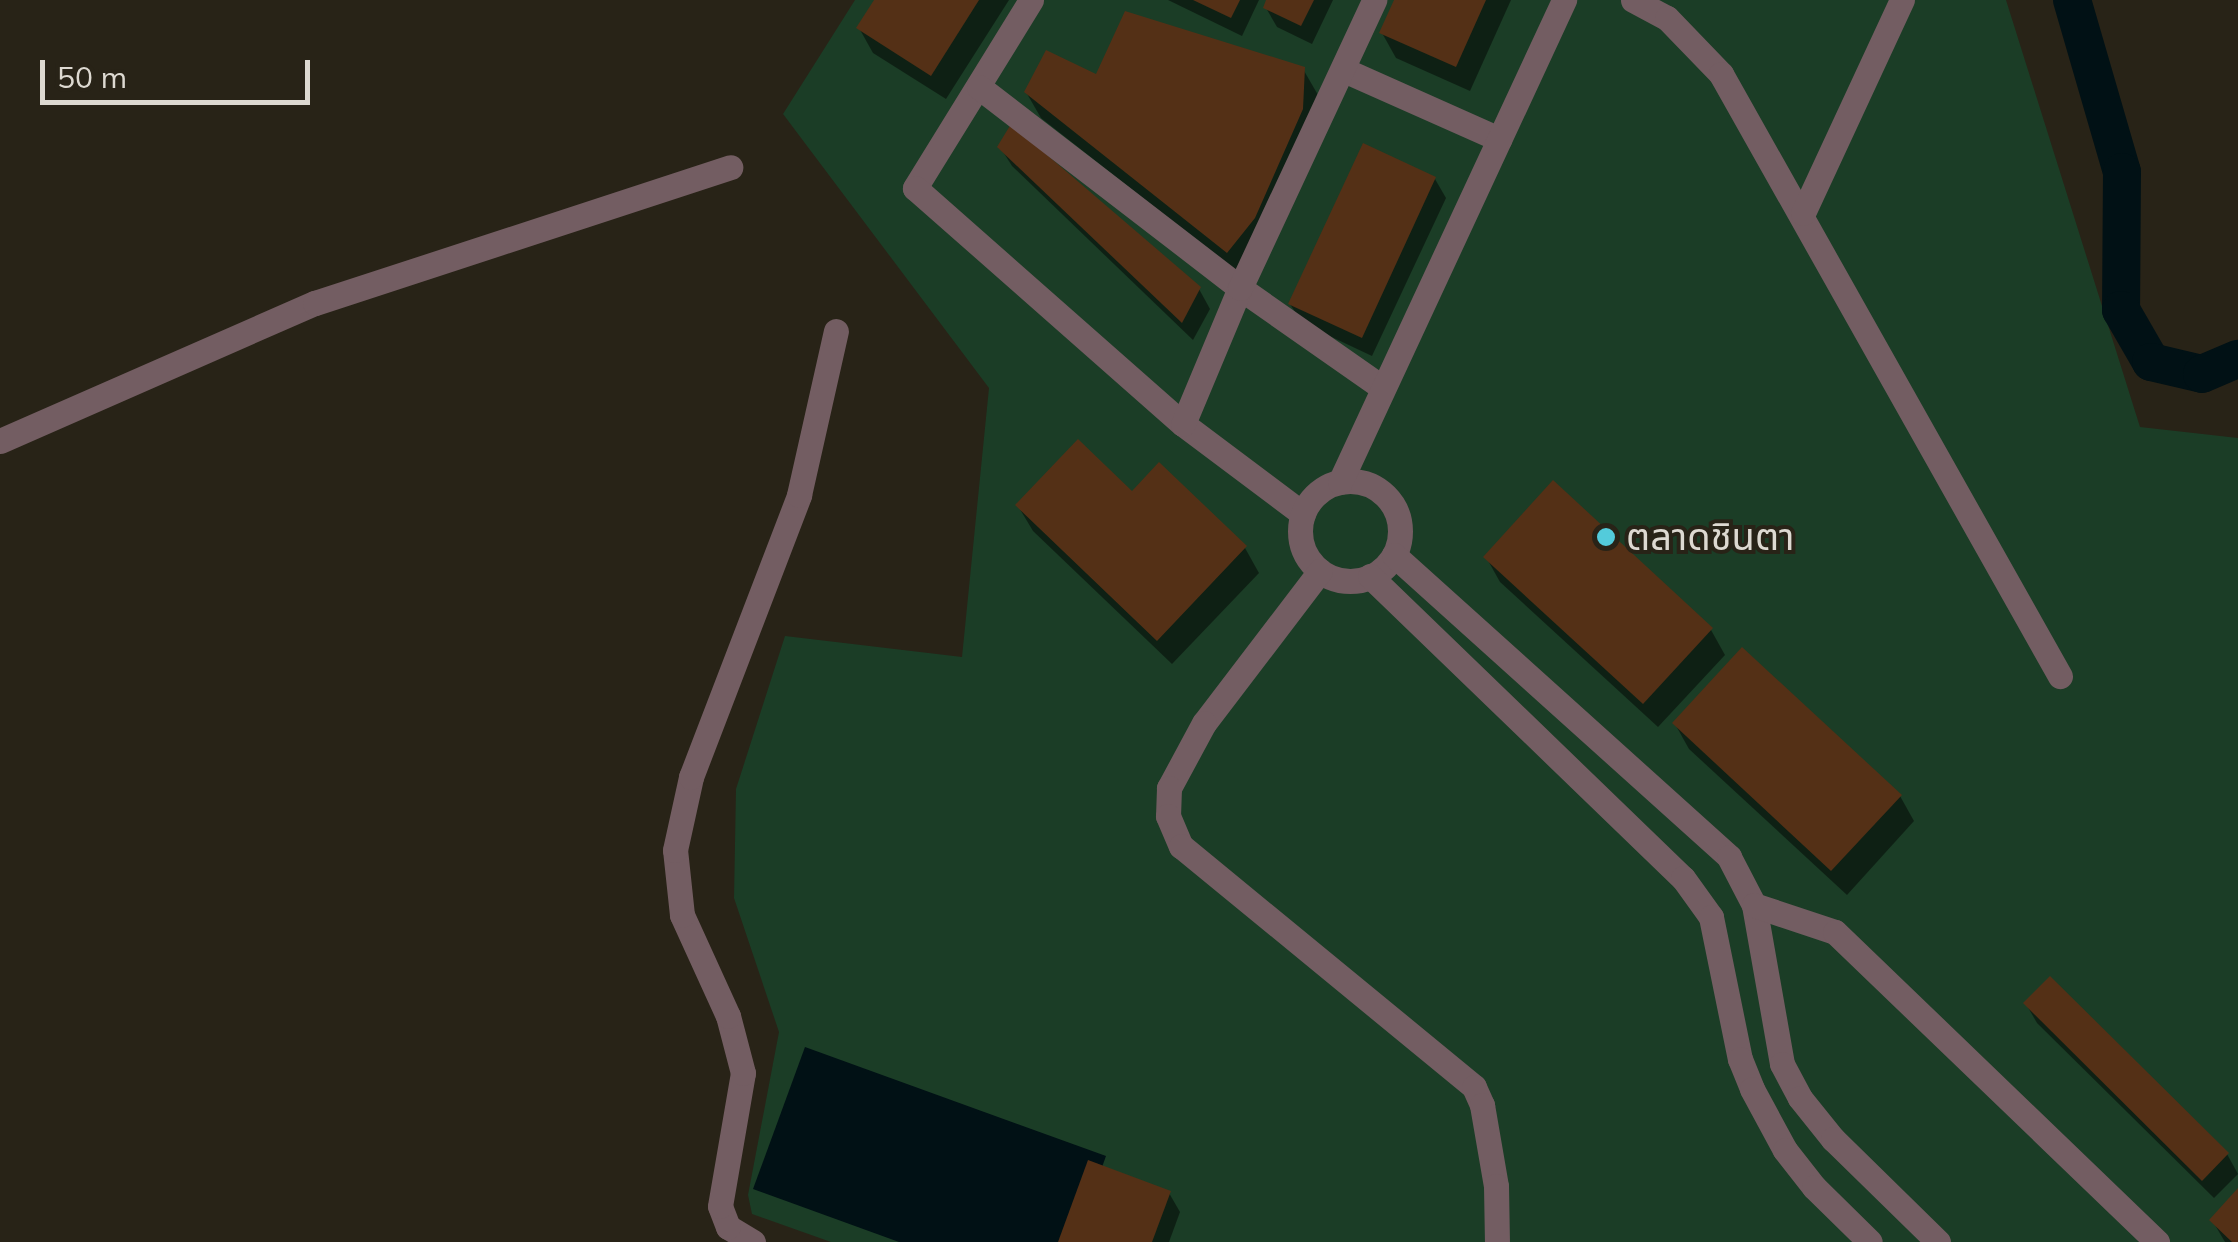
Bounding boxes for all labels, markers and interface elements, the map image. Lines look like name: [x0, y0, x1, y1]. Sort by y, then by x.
scale bar: [45, 40, 315, 102]
text: 50 m: [57, 58, 127, 96]
place label: ตลาดชินตา: [1626, 514, 1794, 560]
marker: ตลาดชินตา: [1595, 526, 1617, 548]

